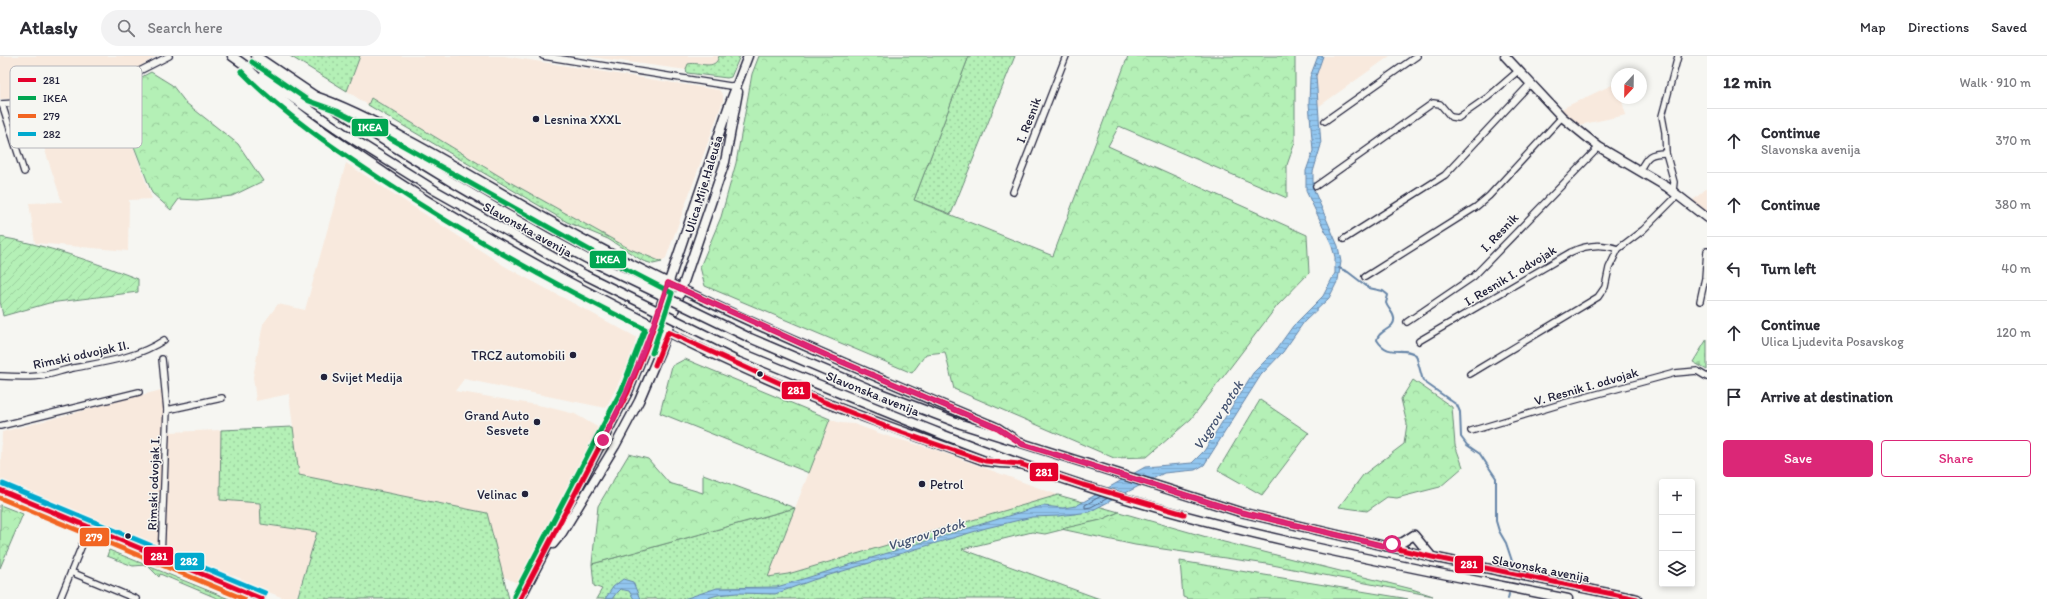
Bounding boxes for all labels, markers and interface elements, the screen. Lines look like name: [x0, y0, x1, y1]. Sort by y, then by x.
search box: [101, 10, 381, 46]
text: Atlasly: [20, 16, 77, 39]
icon: search: [115, 17, 137, 39]
text: Search here: [147, 19, 223, 37]
text: Map: [1860, 19, 1886, 36]
text: Directions: [1908, 19, 1969, 36]
text: Saved: [1991, 19, 2027, 36]
legend: [10, 66, 142, 148]
north arrow: [1611, 68, 1647, 104]
text: 12 min: [1723, 72, 1771, 92]
text: 281: [43, 74, 60, 87]
text: Walk · 910 m: [1960, 75, 2031, 90]
text: IKEA: [43, 92, 67, 105]
street label: I. Resnik: [1013, 95, 1044, 145]
text: 279: [43, 110, 60, 123]
place label: Lesnina XXXL: [544, 112, 621, 127]
marker: Lesnina XXXL: [531, 114, 541, 124]
line badge: IKEA: [351, 118, 389, 137]
text: IKEA: [358, 121, 383, 134]
text: Continue: [1761, 124, 1820, 142]
text: 282: [43, 128, 61, 141]
icon: ahead: [1723, 130, 1745, 152]
street label: Ulica Mije Haleuša: [681, 133, 726, 235]
text: 370 m: [1996, 133, 2031, 148]
text: Slavonska avenija: [1761, 142, 1860, 157]
icon: ahead: [1723, 194, 1745, 216]
text: Continue: [1761, 196, 1820, 214]
text: 380 m: [1995, 197, 2031, 212]
street label: Slavonska avenija: [481, 199, 575, 260]
street label: I. Resnik: [1477, 210, 1522, 255]
street label: I. Resnik I. odvojak: [1462, 242, 1559, 309]
line badge: IKEA: [589, 250, 627, 269]
text: IKEA: [596, 253, 621, 266]
icon: left: [1723, 258, 1745, 280]
text: Turn left: [1761, 260, 1816, 278]
text: 40 m: [2001, 261, 2031, 276]
text: Continue: [1761, 316, 1820, 334]
icon: ahead: [1723, 322, 1745, 344]
text: 120 m: [1996, 325, 2031, 340]
text: Ulica Ljudevita Posavskog: [1761, 334, 1904, 349]
street label: Rimski odvojak II.: [32, 337, 131, 372]
place label: TRCZ automobili: [471, 348, 565, 363]
marker: TRCZ automobili: [568, 350, 578, 360]
street label: V. Resnik I. odvojak: [1532, 364, 1640, 409]
street label: Slavonska avenija: [824, 368, 922, 419]
unlabelled marker: [755, 369, 765, 379]
place label: Svijet Medija: [332, 370, 403, 385]
marker: Svijet Medija: [319, 372, 329, 382]
water label: Vugrov potok: [1190, 377, 1248, 453]
line badge: 281: [781, 381, 811, 400]
text: 281: [788, 384, 805, 397]
icon: arrive: [1723, 386, 1745, 408]
text: Arrive at destination: [1761, 388, 1893, 406]
place label: Grand Auto Sesvete: [464, 408, 529, 438]
marker: Grand Auto Sesvete: [532, 417, 542, 427]
route end: [594, 431, 612, 449]
street label: Rimski odvojak I.: [144, 435, 163, 531]
button: Save: [1723, 440, 1873, 477]
button: Share: [1881, 440, 2031, 477]
line badge: 281: [1029, 462, 1059, 482]
text: 281: [1036, 466, 1053, 479]
place label: Petrol: [930, 477, 964, 492]
marker: Petrol: [917, 479, 927, 489]
map controls: [1659, 479, 1695, 587]
button: +: [1659, 479, 1695, 515]
place label: Velinac: [477, 487, 517, 502]
marker: Velinac: [520, 489, 530, 499]
water label: Vugrov potok: [886, 515, 967, 554]
button: −: [1659, 515, 1695, 551]
line badge: 279: [79, 527, 110, 547]
text: 279: [86, 531, 103, 544]
unlabelled marker: [123, 531, 133, 541]
route start: [1383, 535, 1401, 553]
line badge: 281: [143, 546, 174, 566]
text: 281: [151, 550, 168, 563]
button: layers: [1659, 551, 1695, 587]
line badge: 282: [174, 552, 205, 571]
street label: Slavonska avenija: [1491, 552, 1591, 585]
text: 282: [180, 555, 198, 568]
line badge: 281: [1454, 555, 1484, 574]
text: 281: [1461, 558, 1478, 571]

